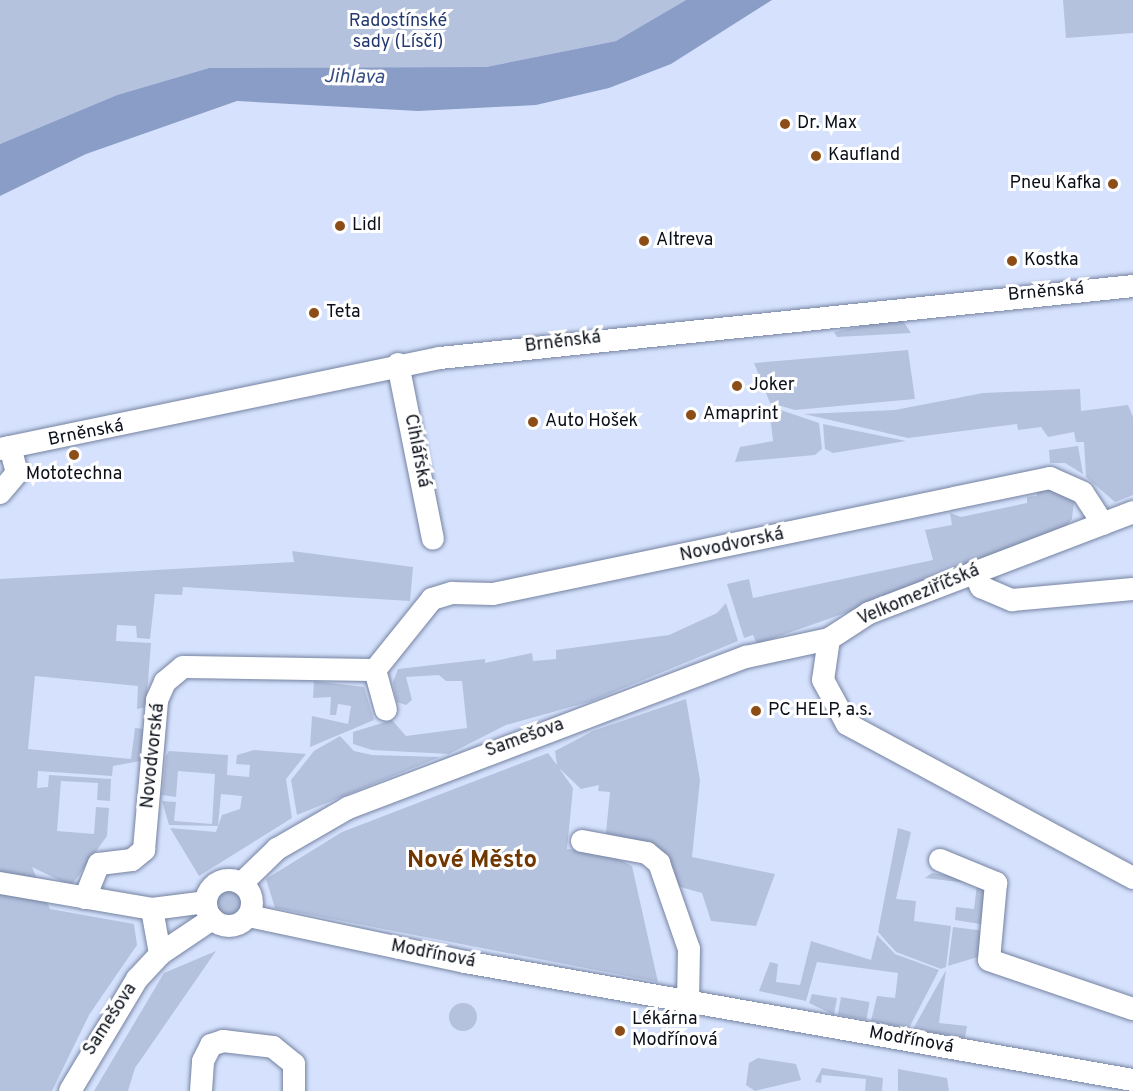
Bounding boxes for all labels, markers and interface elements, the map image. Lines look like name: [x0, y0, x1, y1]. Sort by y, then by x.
park label: Radostínské sady (Lísčí): [349, 12, 447, 54]
water label: Jihlava: [323, 65, 385, 91]
place label: Dr. Max: [797, 113, 857, 135]
marker: Dr. Max: [778, 117, 792, 131]
place label: Kaufland: [828, 145, 900, 167]
marker: Kaufland: [809, 149, 823, 163]
place label: Pneu Kafka: [1010, 173, 1101, 195]
marker: Pneu Kafka: [1106, 177, 1120, 191]
place label: Lidl: [352, 215, 381, 237]
marker: Lidl: [333, 219, 347, 233]
place label: Altreva: [656, 230, 713, 252]
marker: Altreva: [637, 234, 651, 248]
place label: Kostka: [1024, 250, 1079, 272]
marker: Kostka: [1005, 254, 1019, 268]
street label: Brněnská: [1007, 279, 1085, 307]
place label: Teta: [326, 302, 360, 324]
marker: Teta: [307, 306, 321, 320]
street label: Brněnská: [524, 328, 602, 358]
place label: Joker: [749, 375, 795, 397]
marker: Joker: [730, 379, 744, 393]
place label: Amaprint: [703, 404, 778, 426]
marker: Amaprint: [684, 408, 698, 422]
place label: Auto Hošek: [545, 411, 638, 433]
street label: Cihlářská: [398, 412, 434, 490]
marker: Auto Hošek: [526, 415, 540, 429]
street label: Brněnská: [46, 416, 126, 452]
marker: Mototechna: [67, 448, 81, 462]
place label: Mototechna: [26, 464, 122, 486]
street label: Novodvorská: [678, 524, 786, 568]
street label: Velkomeziříčská: [855, 561, 983, 631]
place label: PC HELP, a.s.: [768, 700, 872, 722]
street label: Novodvorská: [138, 702, 170, 810]
marker: PC HELP, a.s.: [749, 704, 763, 718]
street label: Samešova: [483, 715, 567, 763]
district label: Nové Město: [407, 848, 537, 876]
street label: Modřínová: [389, 936, 477, 974]
street label: Samešova: [80, 980, 142, 1060]
place label: Lékárna Modřínová: [632, 1010, 718, 1052]
street label: Modřínová: [867, 1023, 955, 1059]
marker: Lékárna Modřínová: [613, 1024, 627, 1038]

